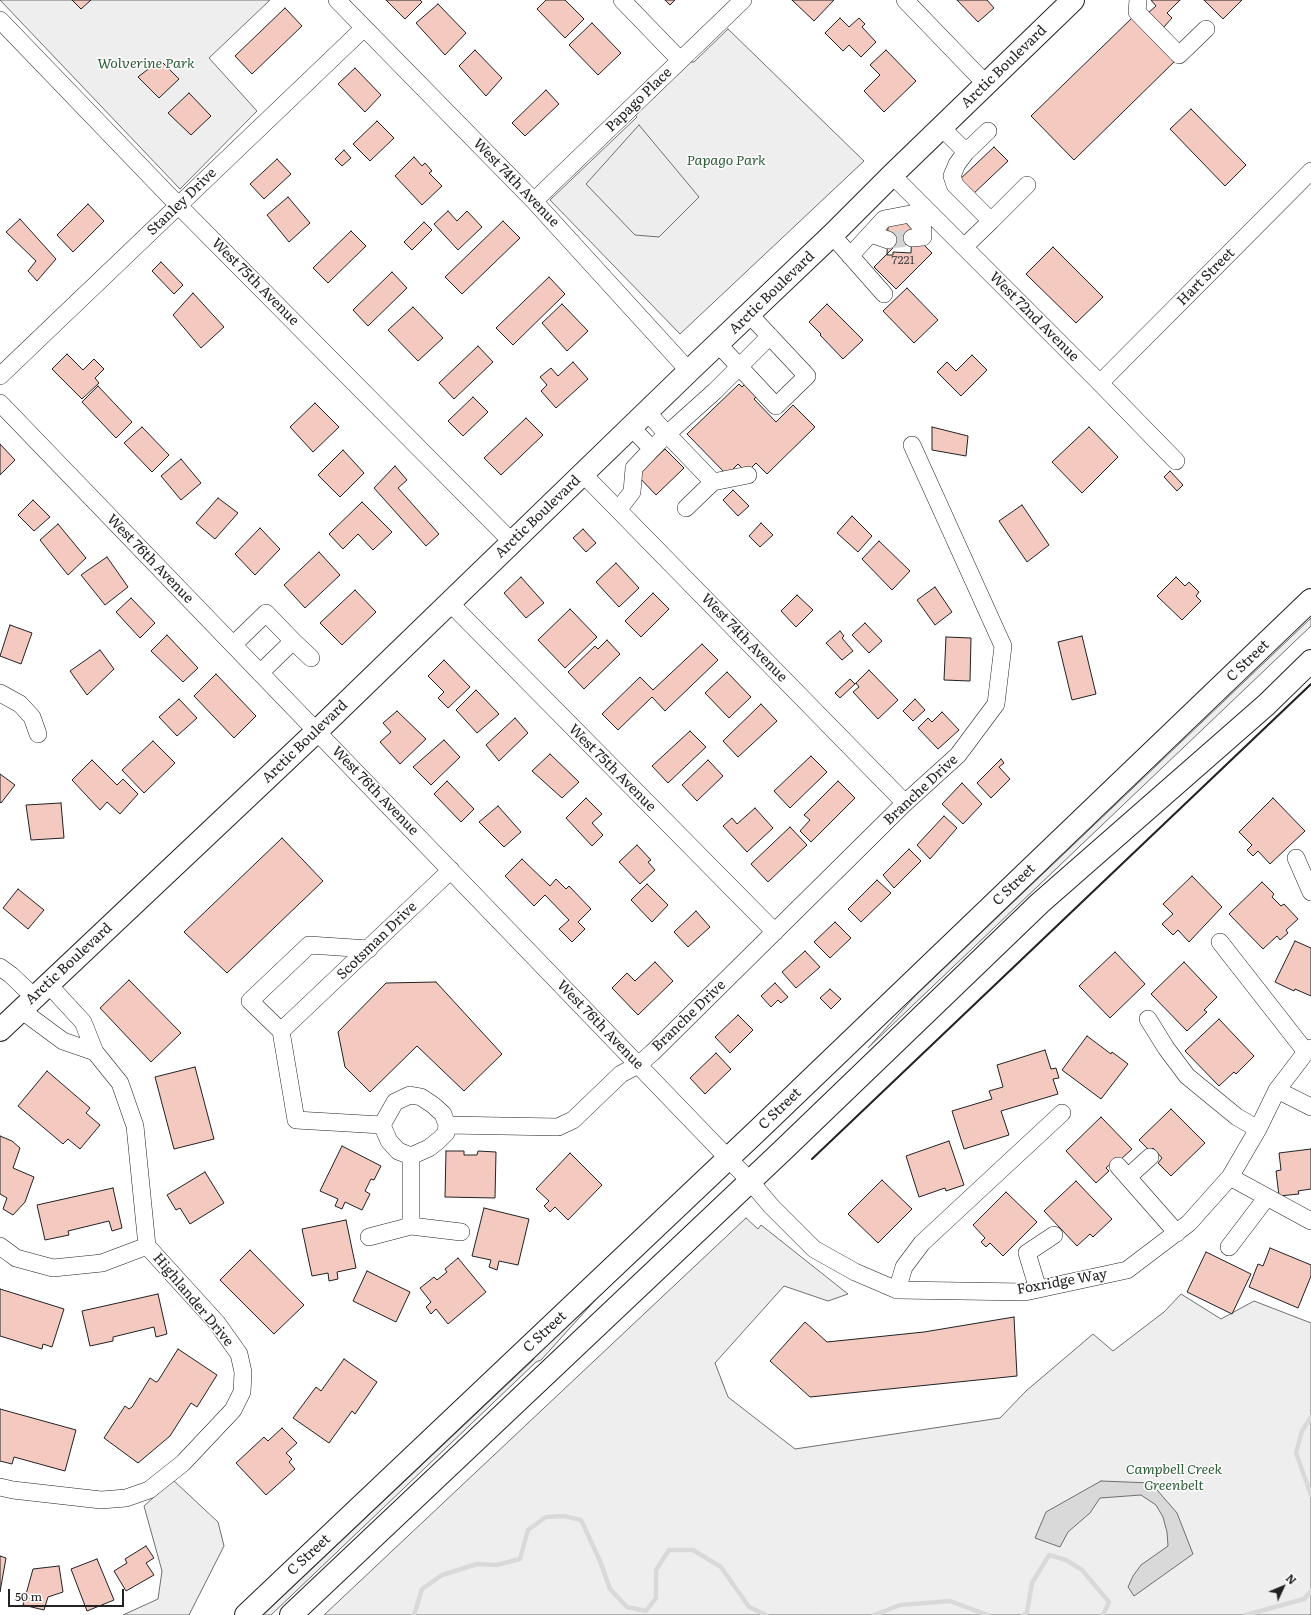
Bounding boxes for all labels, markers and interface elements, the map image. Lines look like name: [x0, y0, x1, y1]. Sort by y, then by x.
street label: Arctic Boulevard: [958, 22, 1050, 112]
park label: Wolverine Park: [97, 56, 195, 72]
street label: Papago Place: [602, 64, 676, 136]
street label: West 74th Avenue: [470, 135, 562, 231]
park label: Papago Park: [686, 153, 766, 169]
street label: Stanley Drive: [144, 165, 220, 239]
street label: West 75th Avenue: [208, 235, 302, 329]
street label: Hart Street: [1174, 245, 1238, 309]
street label: Arctic Boulevard: [726, 248, 818, 338]
house number: 7221: [891, 253, 915, 267]
street label: West 72nd Avenue: [986, 269, 1082, 365]
street label: Arctic Boulevard: [492, 472, 584, 562]
street label: West 76th Avenue: [103, 511, 197, 607]
street label: West 74th Avenue: [698, 590, 790, 686]
street label: C Street: [1223, 637, 1273, 685]
street label: Arctic Boulevard: [259, 697, 351, 787]
street label: West 75th Avenue: [565, 721, 659, 815]
street label: West 76th Avenue: [328, 743, 422, 839]
street label: Branche Drive: [880, 751, 962, 829]
street label: C Street: [989, 861, 1039, 909]
street label: Scotsman Drive: [333, 899, 421, 983]
street label: Arctic Boulevard: [22, 920, 116, 1008]
street label: West 76th Avenue: [553, 977, 647, 1073]
street label: Branche Drive: [649, 977, 729, 1055]
street label: C Street: [755, 1085, 805, 1133]
street label: Highlander Drive: [149, 1250, 237, 1350]
street label: Foxridge Way: [1016, 1266, 1108, 1298]
street label: C Street: [520, 1308, 570, 1356]
park label: Campbell Creek Greenbelt: [1126, 1462, 1222, 1494]
street label: C Street: [284, 1531, 334, 1579]
north arrow: [1263, 1567, 1303, 1607]
text: N: [1283, 1570, 1301, 1588]
scale bar: [10, 1581, 126, 1607]
text: 50 m: [15, 1587, 42, 1605]

